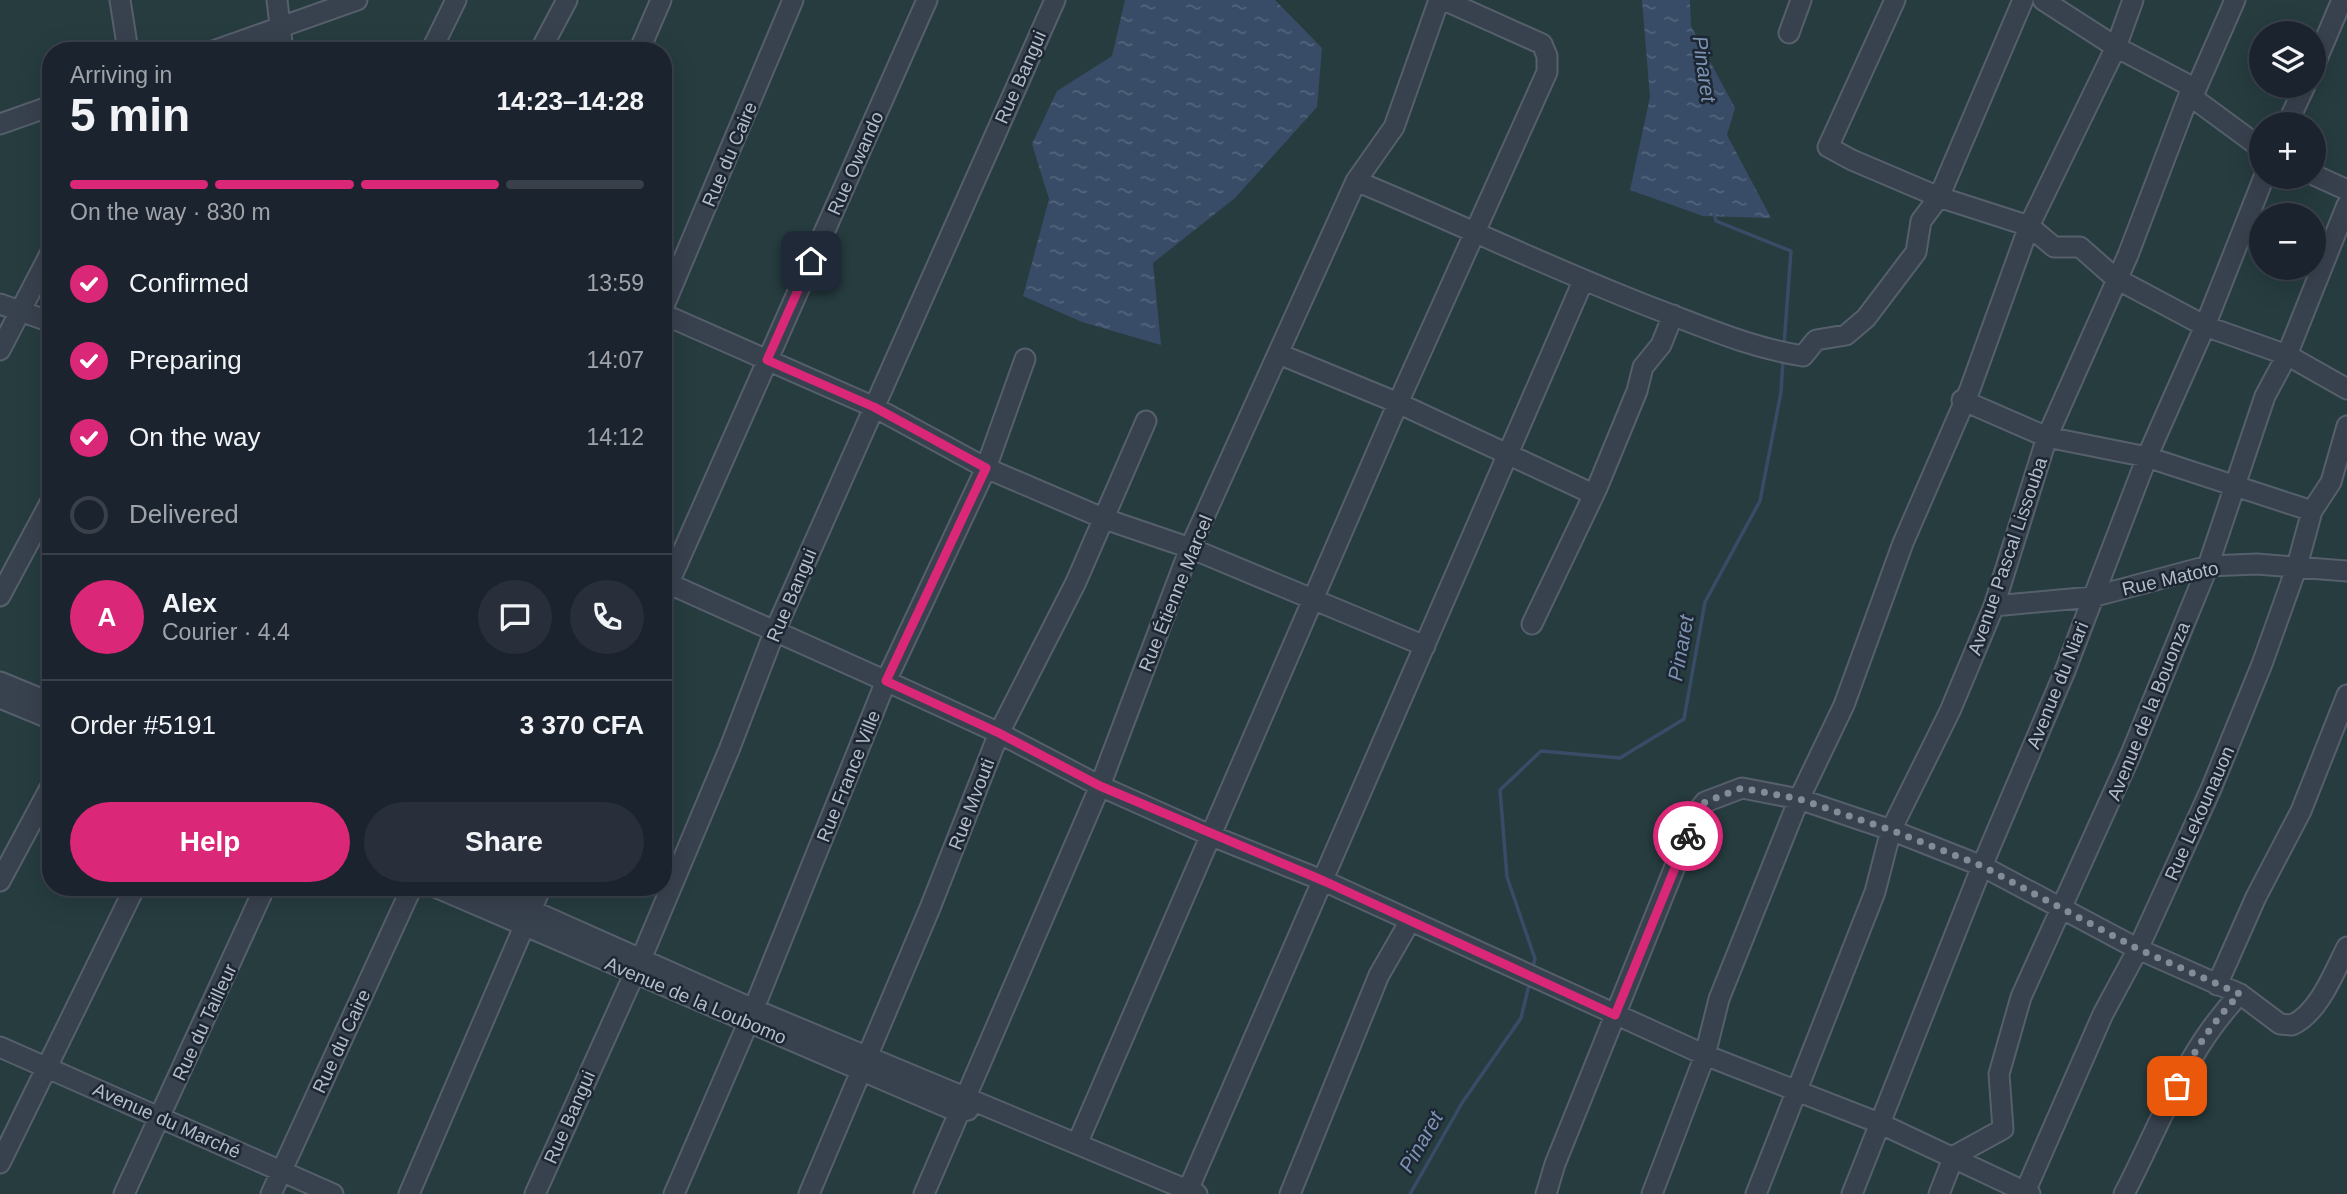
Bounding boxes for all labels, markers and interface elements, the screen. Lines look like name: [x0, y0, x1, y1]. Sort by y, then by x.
map controls: [2249, 21, 2326, 280]
button: layers: [2249, 21, 2326, 98]
street label: Rue Bangui: [991, 28, 1050, 127]
water label: Pinaret: [1688, 34, 1721, 105]
text: Arriving in: [70, 62, 172, 88]
text: 14:23–14:28: [497, 86, 644, 116]
text: 5 min: [70, 89, 190, 141]
street label: Rue du Caire: [698, 99, 761, 210]
street label: Rue Owando: [823, 108, 888, 218]
button: +: [2249, 112, 2326, 189]
text: On the way · 830 m: [70, 199, 271, 225]
button: −: [2249, 203, 2326, 280]
pin: [781, 231, 841, 291]
icon: home: [792, 242, 830, 280]
icon: check: [70, 265, 108, 303]
text: Confirmed: [129, 268, 249, 298]
text: 13:59: [586, 270, 644, 296]
icon: check: [70, 342, 108, 380]
text: Preparing: [129, 345, 242, 375]
text: 14:07: [586, 347, 644, 373]
icon: check: [70, 419, 108, 457]
text: On the way: [129, 422, 261, 452]
text: 14:12: [586, 424, 644, 450]
street label: Avenue Pascal Lissouba: [1964, 454, 2051, 658]
text: Delivered: [129, 499, 239, 529]
street label: Rue Étienne Marcel: [1134, 512, 1216, 674]
street label: Rue Bangui: [762, 545, 821, 645]
street label: Rue Matoto: [2120, 557, 2220, 600]
button: chat: [478, 580, 552, 654]
button: phone: [570, 580, 644, 654]
text: Alex: [162, 588, 217, 618]
text: A: [98, 602, 116, 632]
water label: Pinaret: [1663, 612, 1698, 683]
street label: Avenue de la Bouonza: [2103, 618, 2194, 804]
text: Courier · 4.4: [162, 619, 290, 645]
street label: Avenue du Niari: [2022, 619, 2092, 752]
street label: Rue France Ville: [812, 707, 884, 845]
text: Order #5191: [70, 710, 216, 740]
text: 3 370 CFA: [520, 710, 644, 740]
street label: Rue Lekounauon: [2160, 743, 2238, 884]
street label: Rue Mvouti: [944, 756, 998, 853]
courier: [1653, 801, 1723, 871]
button: Help: [70, 802, 350, 882]
button: Share: [364, 802, 644, 882]
icon: bike: [1669, 817, 1707, 855]
street label: Avenue de la Loubomo: [602, 953, 790, 1048]
street label: Rue du Tailleur: [168, 960, 241, 1084]
street label: Rue du Caire: [308, 986, 375, 1096]
pin: [2147, 1056, 2207, 1116]
icon: bag: [2158, 1067, 2196, 1105]
street label: Rue Bangui: [540, 1068, 599, 1167]
street label: Avenue du Marché: [90, 1078, 244, 1162]
water label: Pinaret: [1394, 1106, 1448, 1176]

